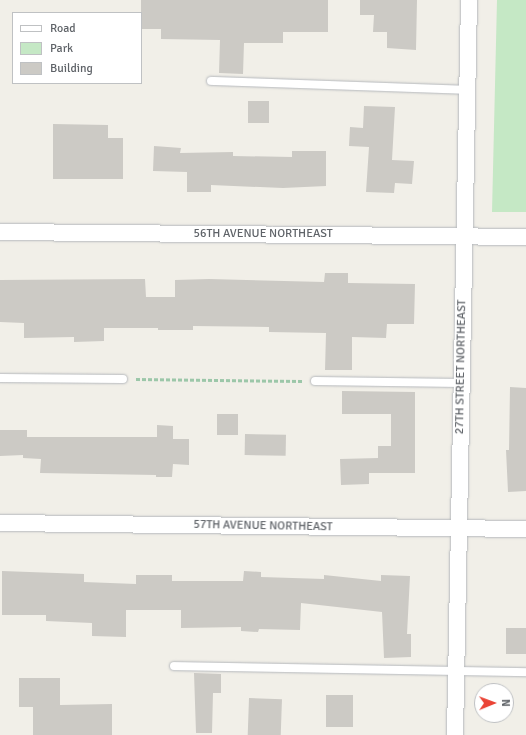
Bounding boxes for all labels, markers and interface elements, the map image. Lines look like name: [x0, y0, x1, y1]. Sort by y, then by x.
legend: [12, 12, 142, 84]
text: Road: [50, 21, 76, 36]
text: Park: [50, 41, 73, 56]
text: Building: [50, 61, 93, 76]
street label: 56TH AVENUE NORTHEAST: [193, 227, 333, 241]
street label: 27TH STREET NORTHEAST: [453, 300, 469, 434]
street label: 57TH AVENUE NORTHEAST: [193, 518, 333, 534]
north arrow: [474, 683, 514, 723]
text: N: [499, 699, 512, 707]

